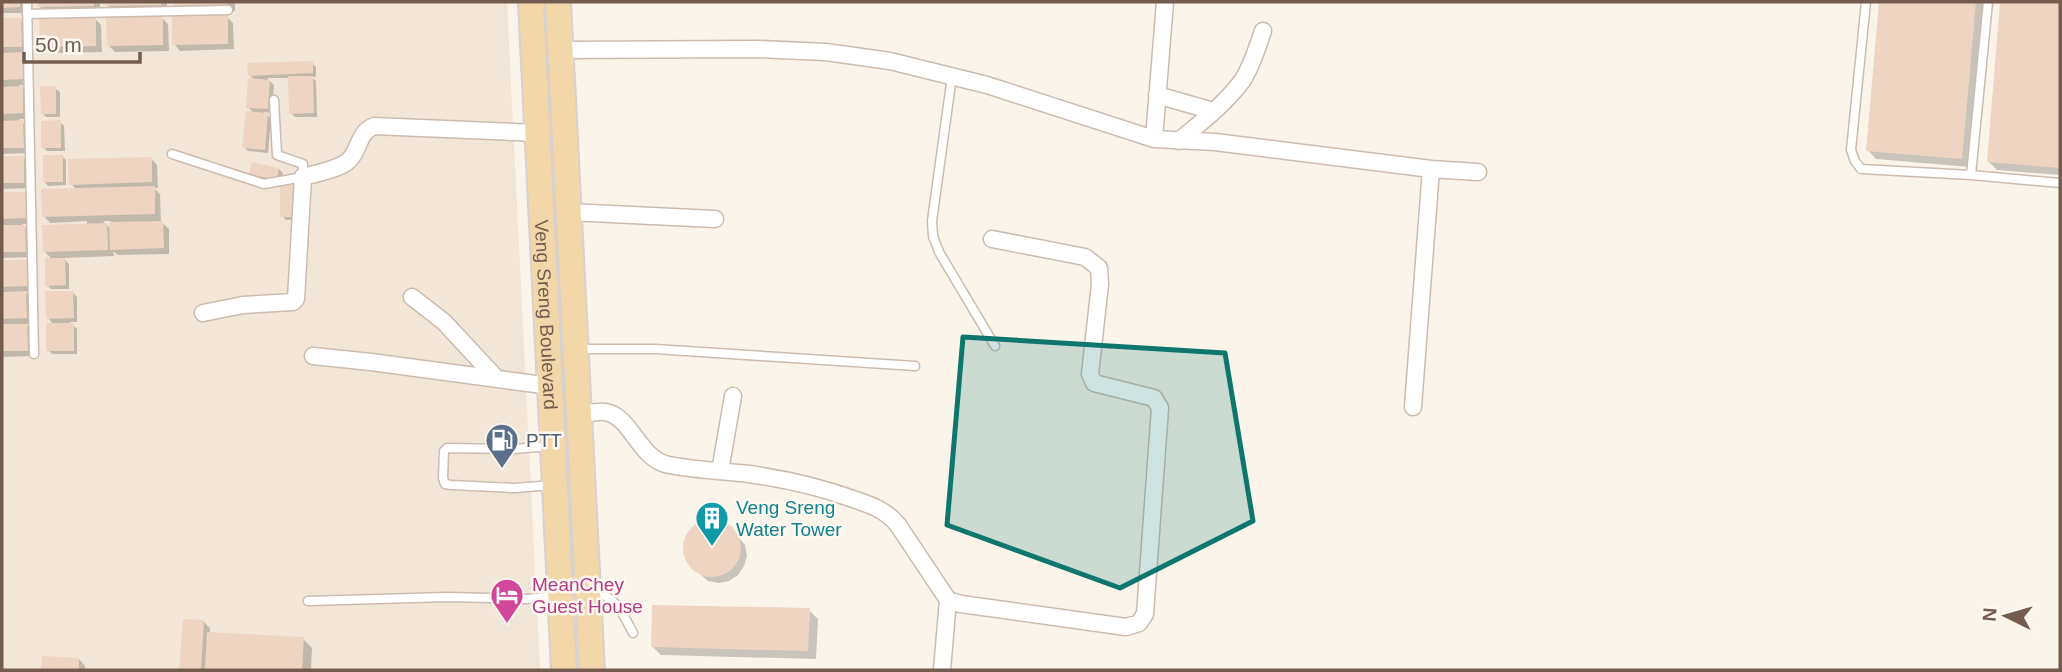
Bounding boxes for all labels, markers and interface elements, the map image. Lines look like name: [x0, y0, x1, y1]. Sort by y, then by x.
scale bar: [24, 21, 140, 65]
text: 50 m: [35, 33, 82, 56]
street label: Veng Sreng Boulevard: [531, 219, 562, 410]
fuel station icon: PTT: [483, 421, 521, 470]
place label: PTT: [526, 430, 562, 451]
place label: Veng Sreng Water Tower: [736, 497, 842, 540]
building icon: Veng Sreng Water Tower: [693, 499, 731, 548]
place label: MeanChey Guest House: [532, 574, 643, 617]
hotel icon: MeanChey Guest House: [488, 576, 526, 625]
north arrow: [1971, 581, 2041, 651]
text: N: [1979, 607, 2001, 622]

